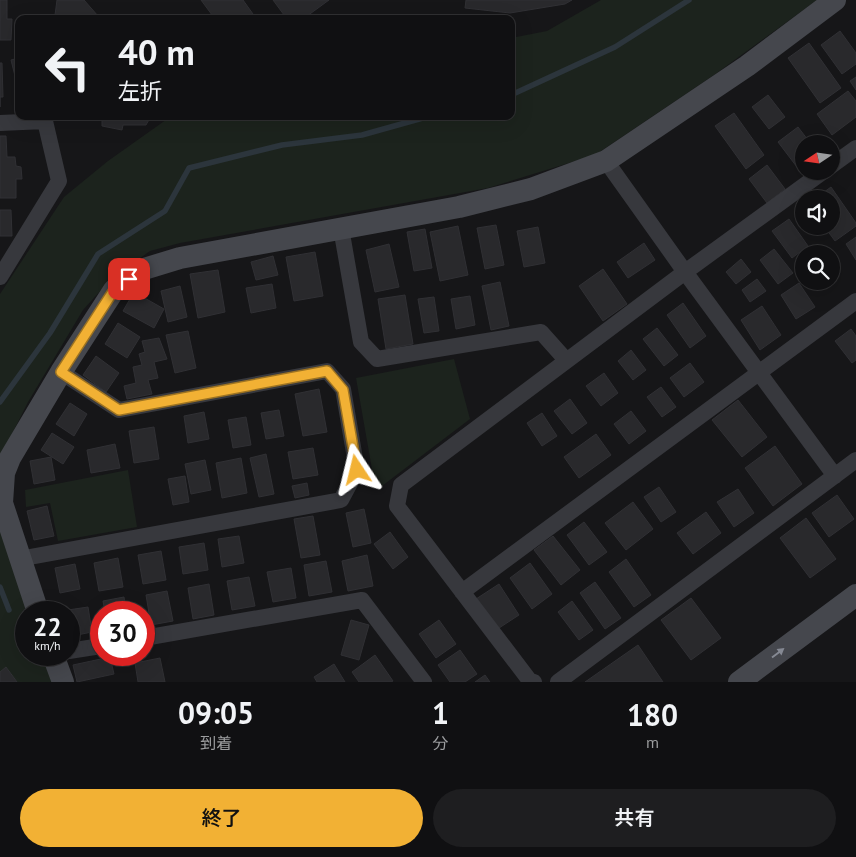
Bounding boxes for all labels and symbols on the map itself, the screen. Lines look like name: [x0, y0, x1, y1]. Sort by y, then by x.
north arrow: [795, 135, 840, 180]
pin: [108, 258, 150, 300]
position arrow: [330, 443, 382, 495]
speed limit sign: 30: [90, 601, 155, 666]
one-way arrow: [771, 648, 785, 658]

